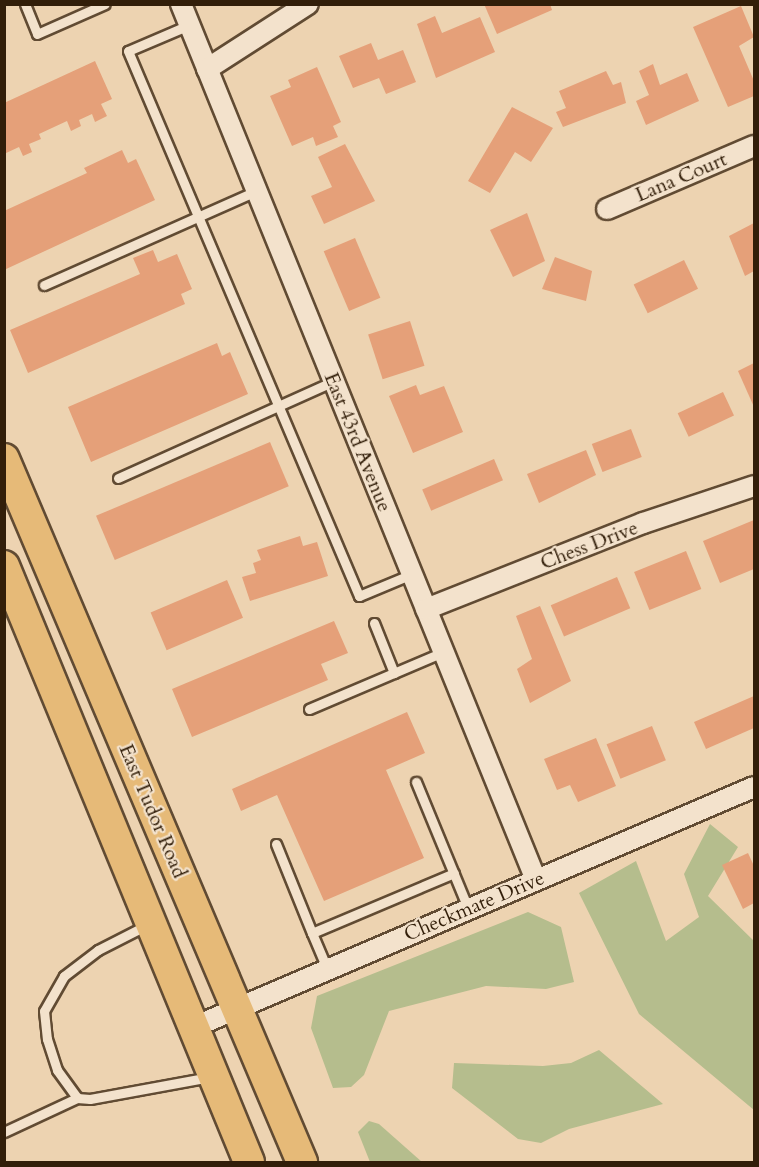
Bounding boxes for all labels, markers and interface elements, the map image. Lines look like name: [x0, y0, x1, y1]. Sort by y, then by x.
street label: Lana Court: [632, 147, 730, 207]
street label: East 43rd Avenue: [319, 369, 397, 515]
street label: Chess Drive: [537, 515, 641, 575]
street label: East Tudor Road: [114, 740, 192, 882]
street label: Checkmate Drive: [400, 866, 548, 946]

